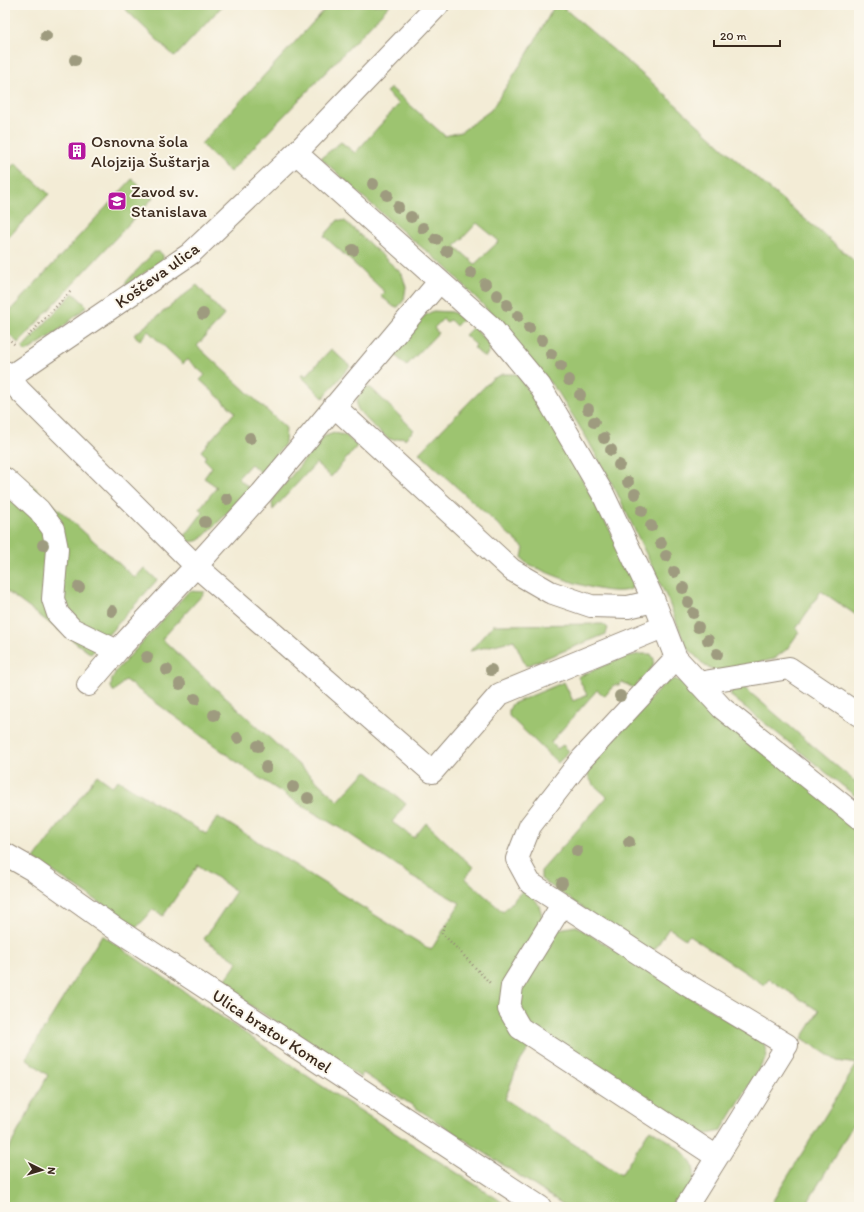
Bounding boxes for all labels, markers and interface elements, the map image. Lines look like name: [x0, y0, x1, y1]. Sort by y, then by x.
scale bar: [714, 22, 780, 48]
text: 20 m: [720, 29, 747, 43]
place label: Osnovna šola Alojzija Šuštarja: [91, 131, 210, 171]
building icon: Osnovna šola Alojzija Šuštarja: [66, 140, 88, 162]
place label: Zavod sv. Stanislava: [131, 181, 207, 221]
school or university icon: Zavod sv. Stanislava: [106, 190, 128, 212]
street label: Koščeva ulica: [111, 238, 203, 312]
street label: Ulica bratov Komel: [209, 985, 336, 1077]
north arrow: [22, 1150, 62, 1190]
text: N: [45, 1167, 58, 1175]

